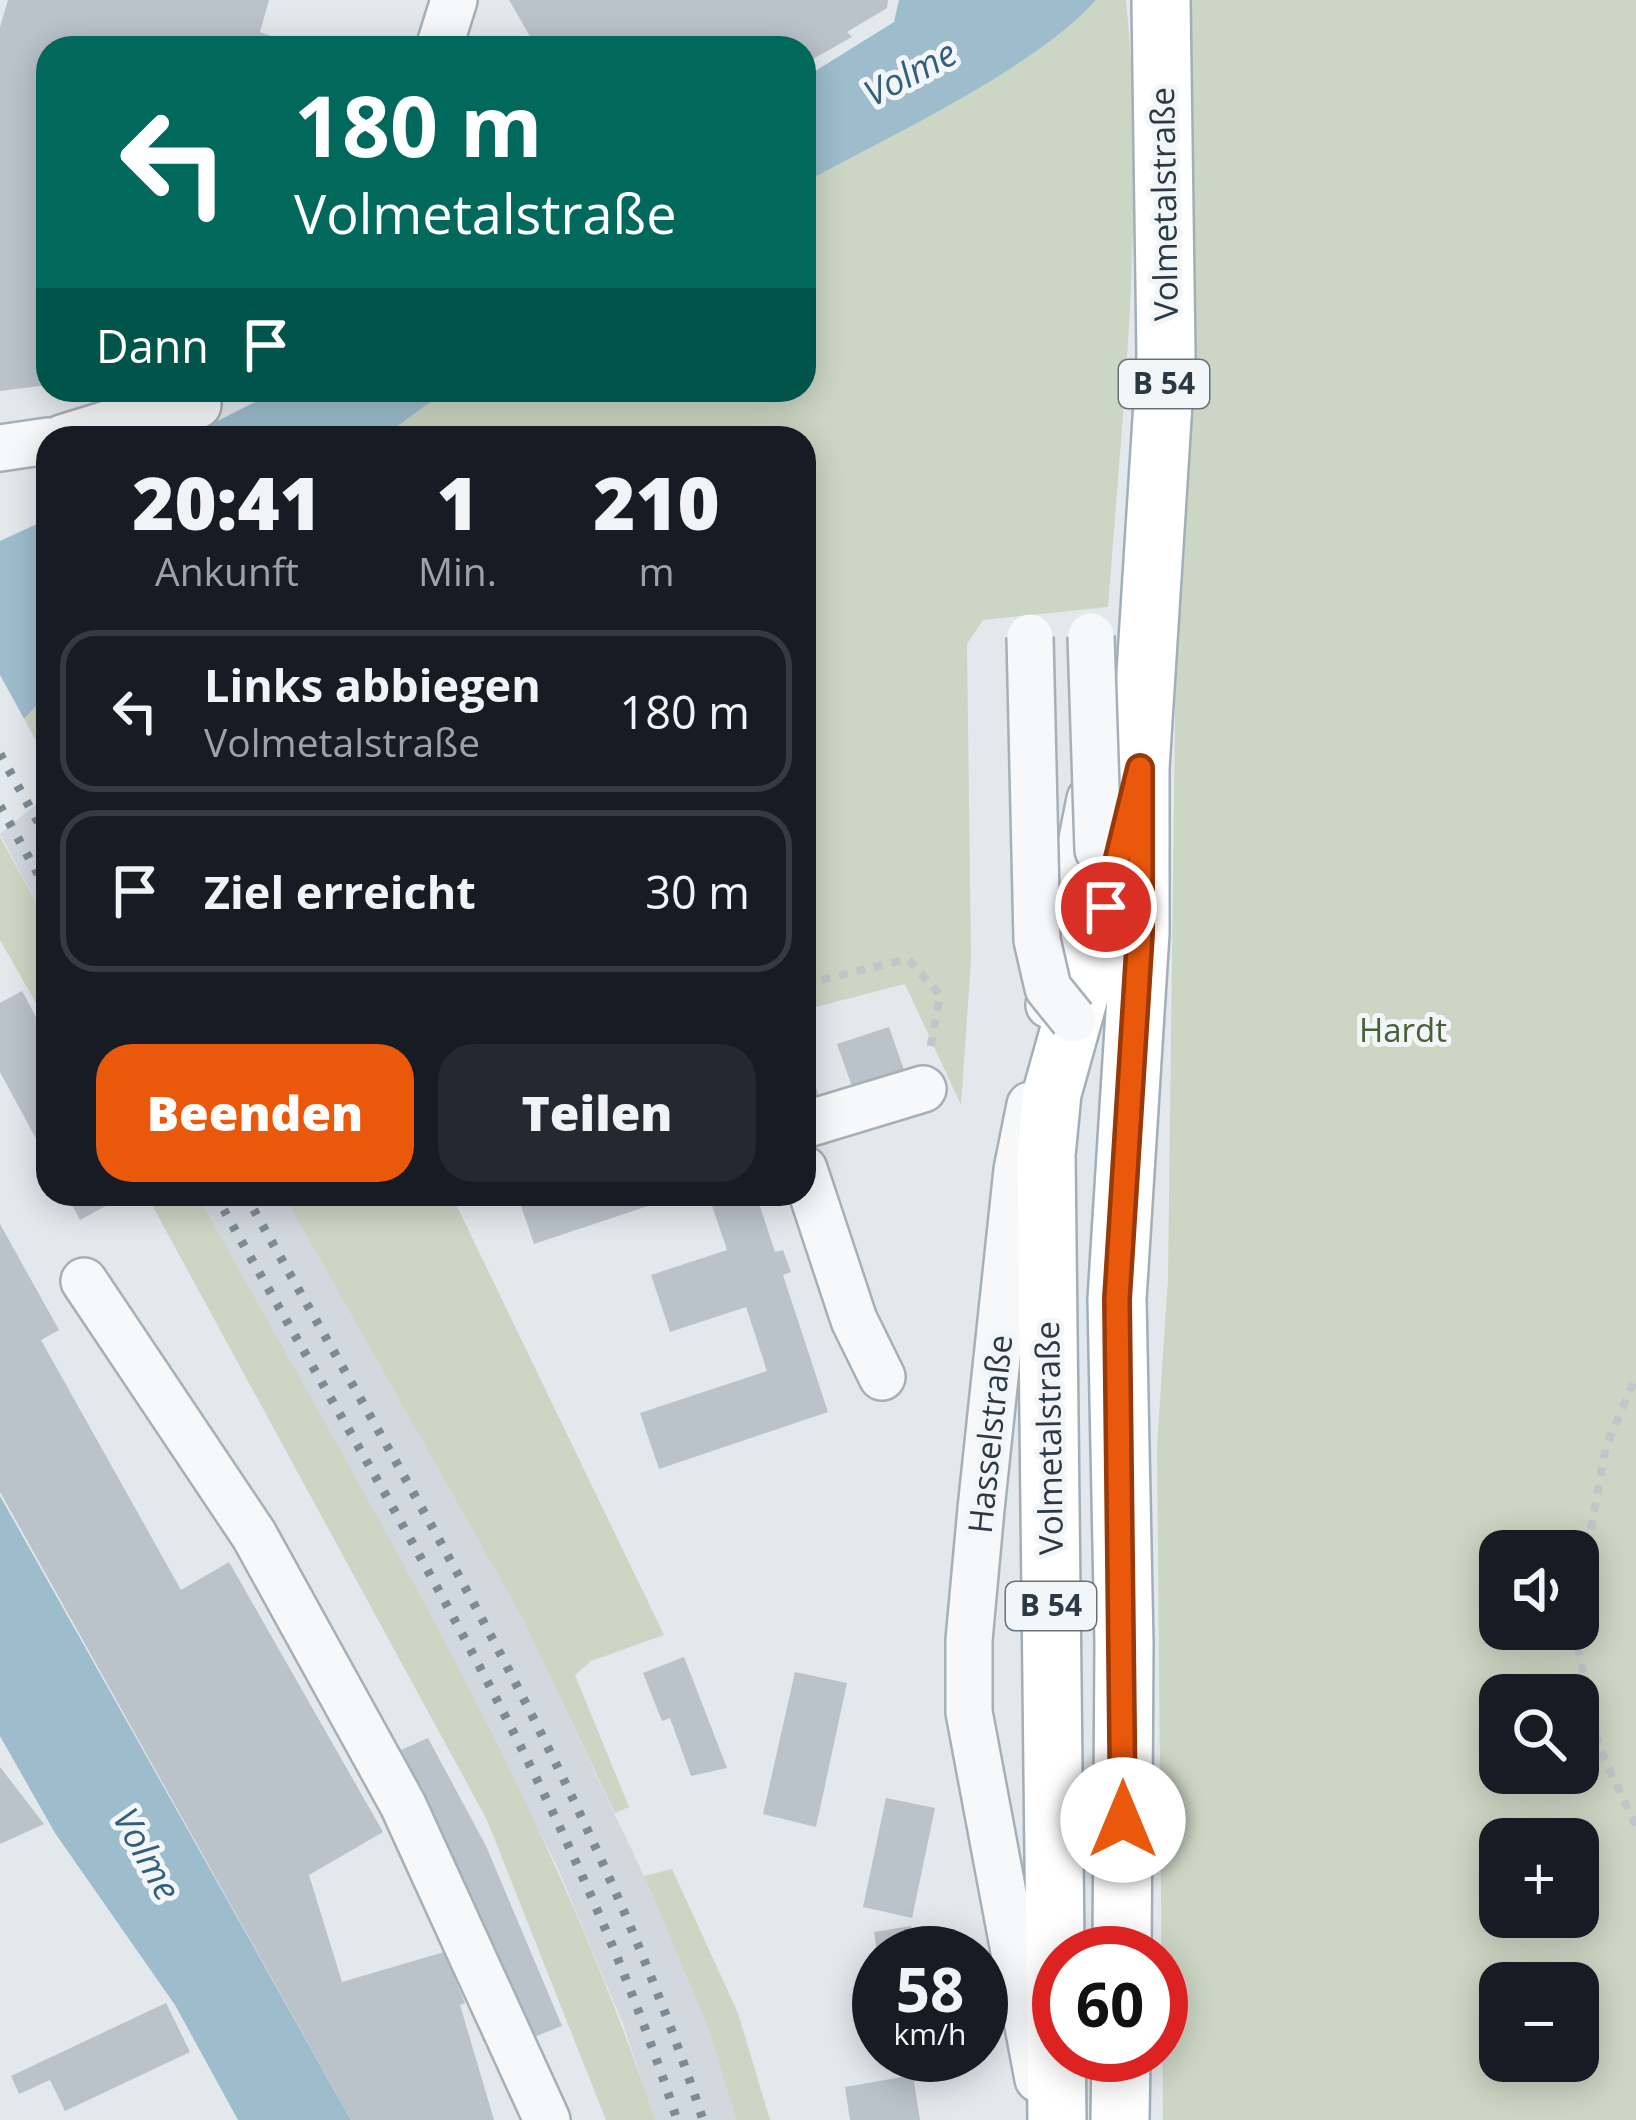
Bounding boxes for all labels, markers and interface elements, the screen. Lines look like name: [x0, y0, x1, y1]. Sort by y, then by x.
water label: Volme: [855, 28, 965, 117]
text: 180 m: [294, 67, 542, 182]
icon: left: [96, 84, 252, 240]
street label: Volmetalstraße: [1139, 87, 1188, 321]
text: Volmetalstraße: [294, 176, 677, 250]
icon: arrive: [233, 312, 299, 378]
text: Dann: [96, 315, 209, 376]
road number: B 54: [1119, 360, 1209, 408]
text: 20:41: [132, 453, 322, 551]
text: 1: [436, 453, 479, 551]
text: 210: [593, 453, 720, 551]
text: Ankunft: [155, 544, 299, 597]
text: Min.: [418, 544, 497, 597]
text: m: [638, 544, 675, 597]
text: Links abbiegen: [204, 654, 541, 715]
icon: left: [102, 678, 168, 744]
text: 180 m: [619, 681, 750, 742]
text: Volmetalstraße: [204, 715, 480, 768]
pin: [1055, 856, 1157, 958]
icon: arrive: [102, 858, 168, 924]
text: Ziel erreicht: [204, 861, 476, 922]
text: 30 m: [645, 861, 750, 922]
icon: arrive: [1073, 874, 1139, 940]
park label: Hardt: [1359, 1007, 1447, 1052]
button: Beenden: [96, 1044, 414, 1182]
button: Teilen: [438, 1044, 756, 1182]
street label: Volmetalstraße: [1024, 1321, 1073, 1555]
street label: Hasselstraße: [957, 1332, 1022, 1535]
map controls: [1479, 1530, 1599, 2082]
button: sound: [1479, 1530, 1599, 1650]
road number: B 54: [1006, 1582, 1096, 1630]
button: search: [1479, 1674, 1599, 1794]
position arrow: [1060, 1757, 1186, 1883]
water label: Volme: [102, 1799, 193, 1909]
button: +: [1479, 1818, 1599, 1938]
speed limit sign: 60: [1032, 1926, 1188, 2082]
text: 58: [896, 1948, 964, 2030]
button: −: [1479, 1962, 1599, 2082]
text: km/h: [894, 2013, 966, 2054]

